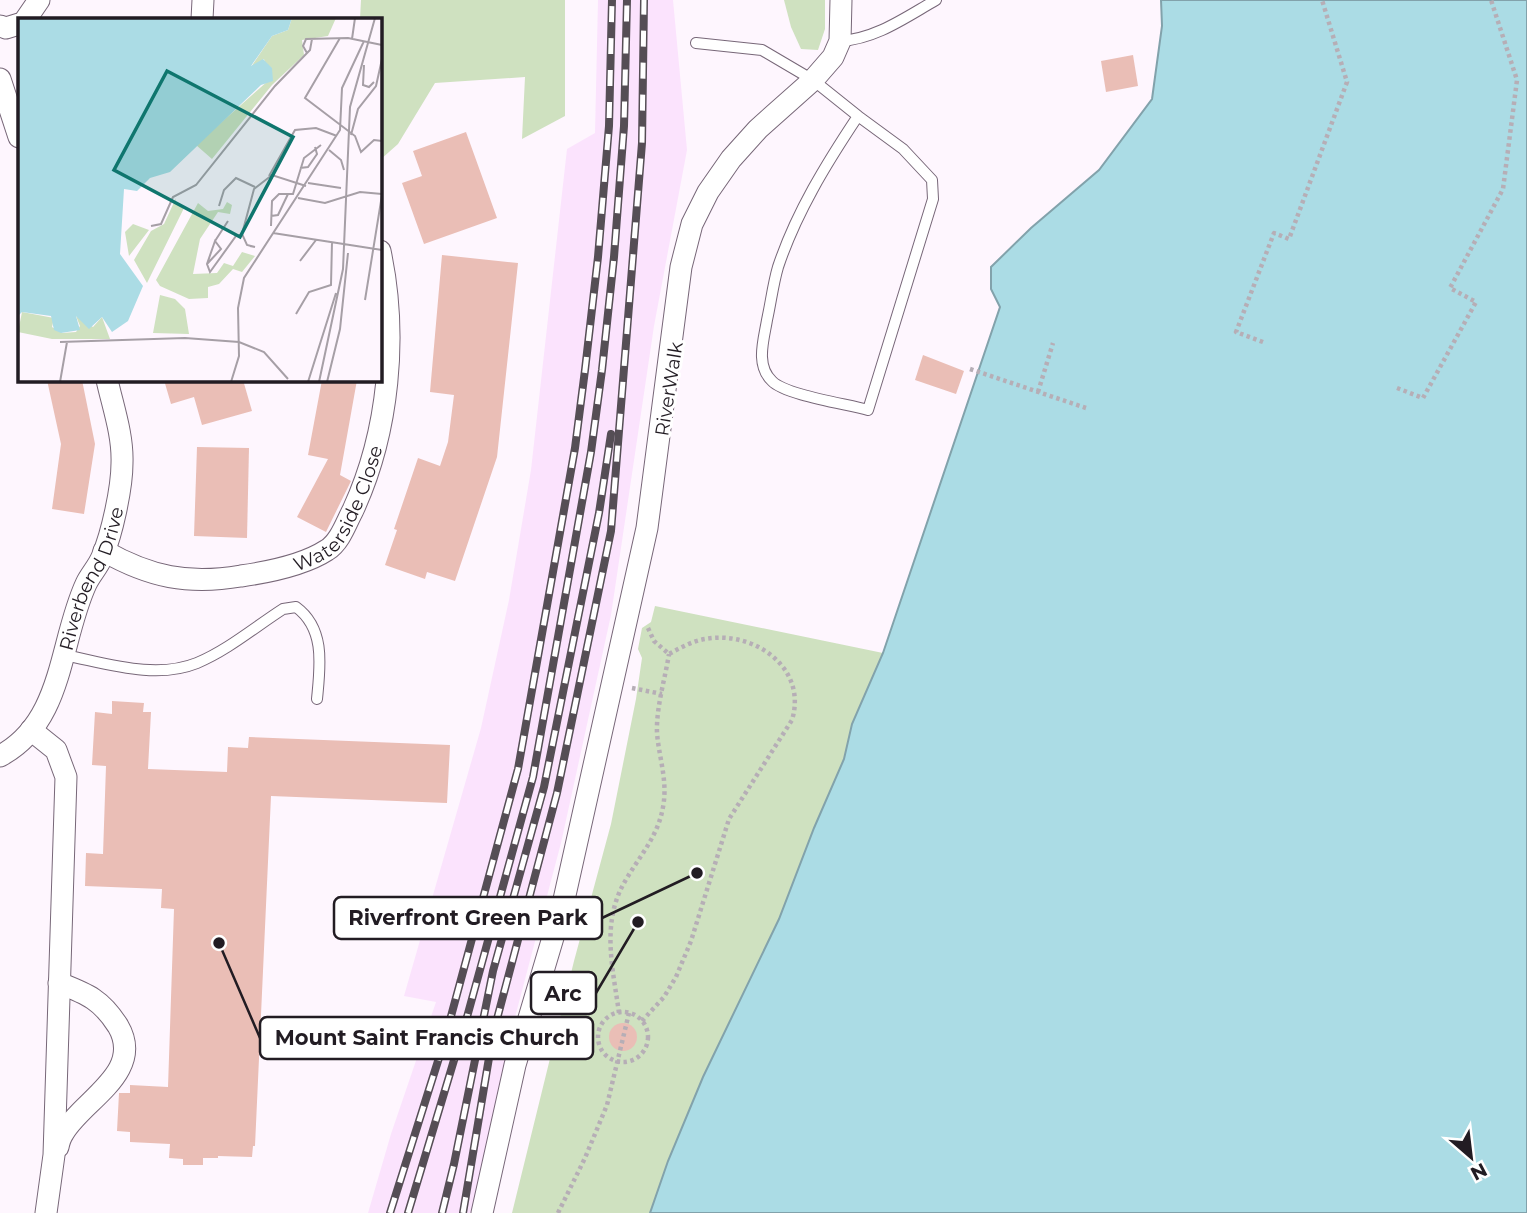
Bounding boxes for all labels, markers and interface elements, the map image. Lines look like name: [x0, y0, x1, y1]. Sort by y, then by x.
inset map: [18, 18, 382, 382]
street label: RiverWalk: [650, 340, 688, 438]
street label: Waterside Close: [290, 443, 387, 576]
street label: Riverbend Drive: [54, 505, 128, 653]
callout: Riverfront Green Park: [334, 897, 602, 939]
text: Riverfront Green Park: [348, 905, 588, 930]
callout: Arc: [531, 972, 596, 1014]
text: Arc: [543, 981, 582, 1006]
callout: Mount Saint Francis Church: [260, 1017, 593, 1059]
text: Mount Saint Francis Church: [275, 1025, 579, 1050]
north arrow: [1436, 1122, 1506, 1192]
text: N: [1467, 1158, 1491, 1185]

